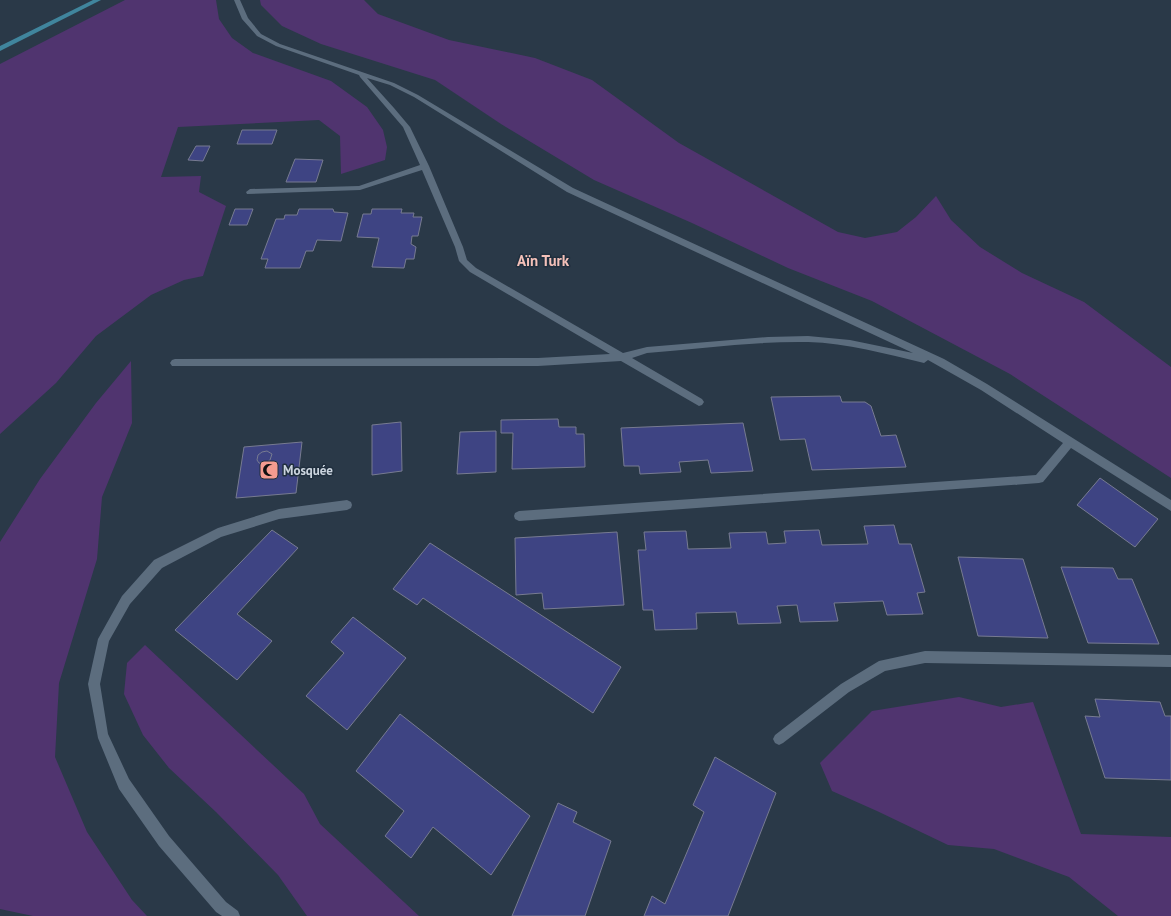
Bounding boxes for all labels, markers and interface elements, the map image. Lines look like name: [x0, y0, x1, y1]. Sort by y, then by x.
district label: Aïn Turk: [517, 251, 570, 270]
mosque icon: Mosquée: [258, 459, 280, 481]
place label: Mosquée: [283, 462, 333, 479]

